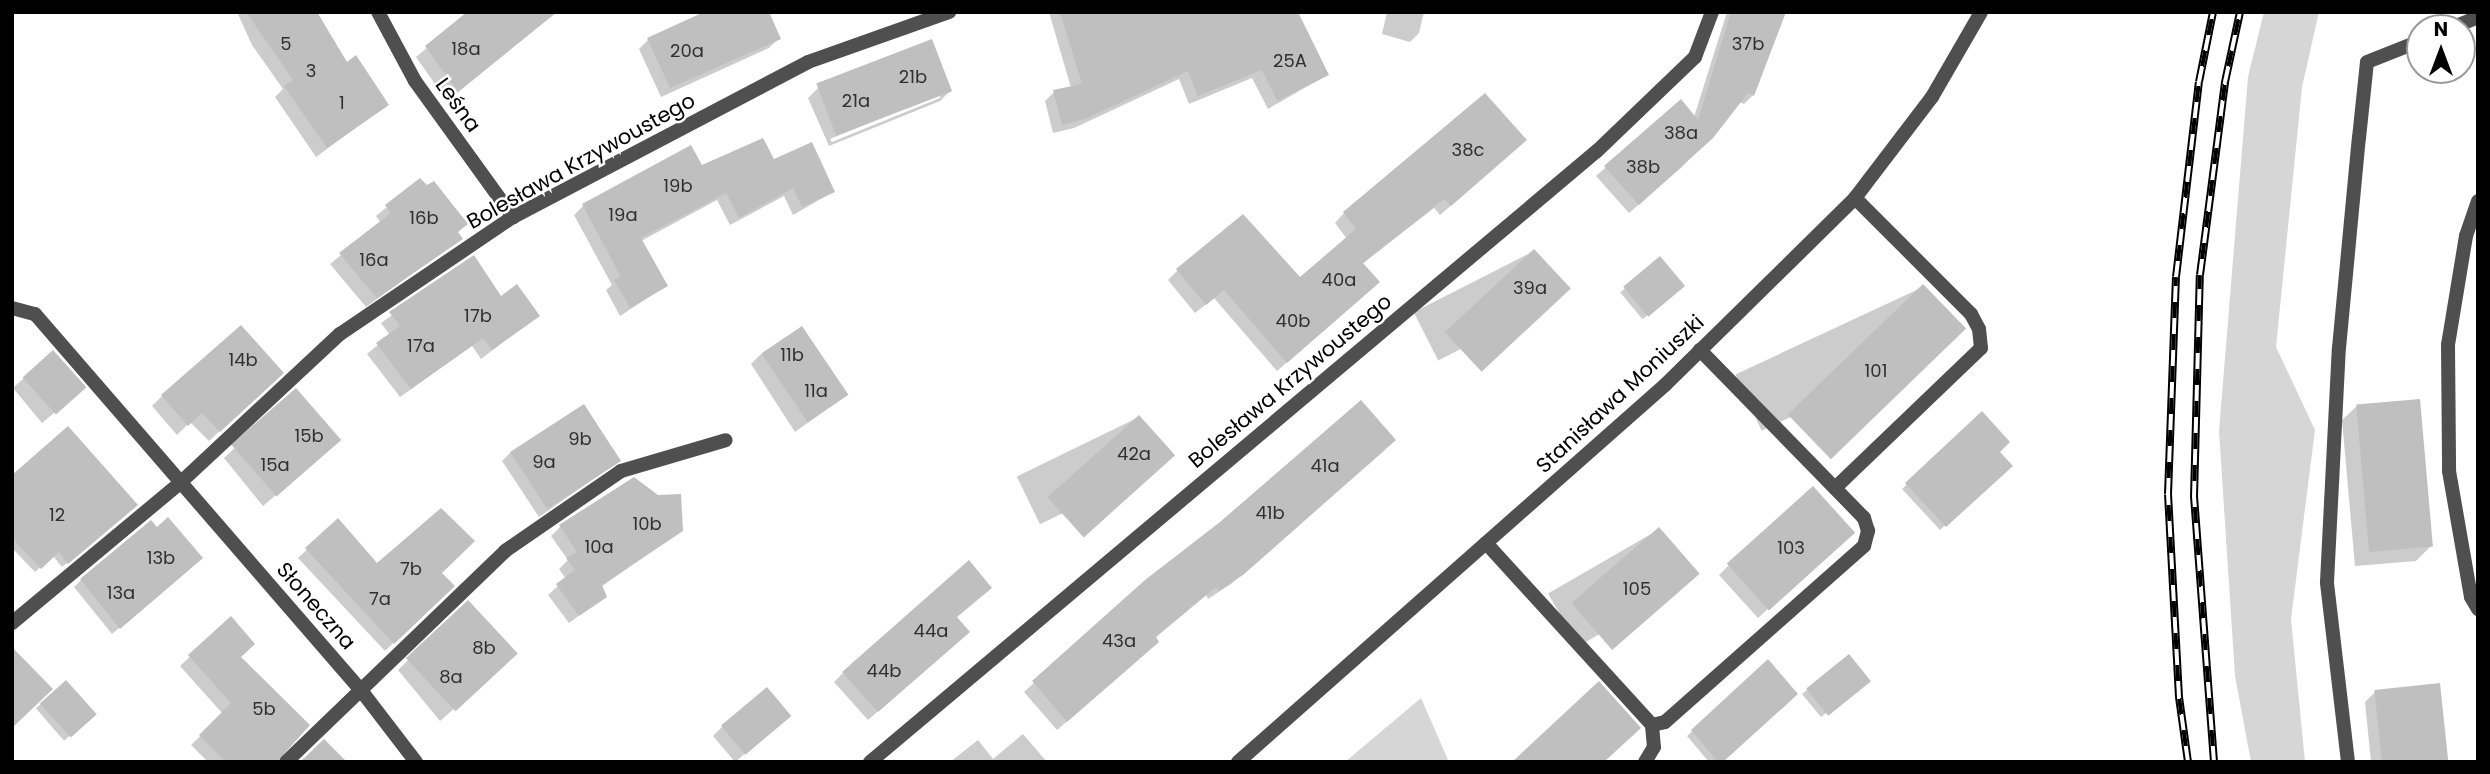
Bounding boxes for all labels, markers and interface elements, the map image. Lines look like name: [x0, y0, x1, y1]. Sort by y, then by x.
north arrow: [2406, 14, 2476, 84]
text: N: [2434, 16, 2448, 43]
house number: 5: [280, 33, 292, 55]
house number: 37b: [1732, 33, 1764, 55]
house number: 18a: [451, 38, 481, 60]
house number: 20a: [670, 40, 704, 62]
house number: 25A: [1273, 50, 1307, 72]
house number: 3: [306, 60, 316, 82]
house number: 21b: [899, 66, 927, 88]
street label: Leśna: [430, 73, 486, 137]
street label: Bolesława Krzywoustego: [462, 88, 700, 234]
house number: 21a: [842, 90, 870, 112]
house number: 1: [339, 92, 345, 114]
house number: 38a: [1664, 122, 1698, 144]
house number: 38c: [1452, 139, 1484, 161]
house number: 38b: [1626, 156, 1660, 178]
house number: 19b: [663, 175, 693, 197]
house number: 19a: [608, 204, 638, 226]
house number: 16b: [409, 207, 439, 229]
house number: 16a: [359, 249, 389, 271]
house number: 40a: [1322, 269, 1356, 291]
house number: 39a: [1513, 277, 1547, 299]
street label: Bolesława Krzywoustego: [1183, 289, 1397, 473]
house number: 17b: [464, 305, 492, 327]
house number: 40b: [1276, 310, 1310, 332]
street label: Stanisława Moniuszki: [1531, 310, 1709, 478]
house number: 17a: [407, 335, 435, 357]
house number: 11b: [780, 344, 804, 366]
house number: 14b: [228, 349, 258, 371]
house number: 101: [1865, 360, 1887, 382]
house number: 11a: [804, 380, 828, 402]
house number: 15b: [294, 425, 324, 447]
house number: 9b: [568, 428, 592, 450]
house number: 42a: [1117, 443, 1151, 465]
house number: 9a: [532, 451, 556, 473]
house number: 15a: [260, 454, 290, 476]
house number: 41a: [1310, 455, 1340, 477]
house number: 41b: [1255, 502, 1285, 524]
house number: 12: [49, 504, 65, 526]
house number: 10b: [632, 513, 662, 535]
house number: 10a: [584, 536, 614, 558]
house number: 103: [1777, 537, 1805, 559]
house number: 13b: [147, 547, 175, 569]
street label: Słoneczna: [271, 557, 361, 655]
house number: 7b: [400, 558, 422, 580]
house number: 105: [1623, 578, 1651, 600]
house number: 13a: [107, 582, 135, 604]
house number: 7a: [369, 588, 391, 610]
house number: 44a: [914, 620, 948, 642]
house number: 43a: [1102, 630, 1136, 652]
house number: 8b: [472, 637, 496, 659]
house number: 44b: [867, 660, 901, 682]
house number: 8a: [439, 666, 463, 688]
house number: 5b: [252, 698, 276, 720]

